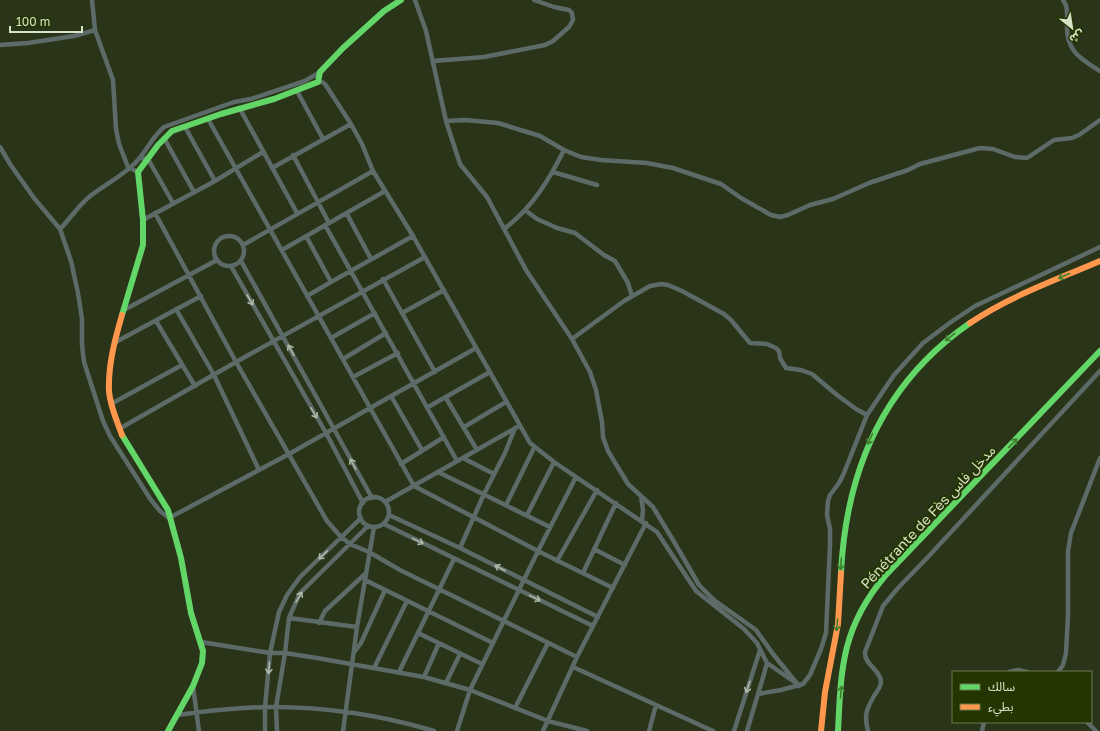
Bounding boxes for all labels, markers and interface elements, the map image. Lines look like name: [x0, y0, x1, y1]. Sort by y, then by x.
scale bar: [10, 8, 82, 34]
north arrow: [1052, 8, 1092, 48]
text: 100 m: [16, 14, 50, 29]
text: ش: [1067, 27, 1087, 46]
one-way arrow: [1059, 273, 1071, 281]
one-way arrow: [247, 294, 255, 306]
one-way arrow: [945, 333, 956, 342]
one-way arrow: [286, 344, 294, 356]
one-way arrow: [311, 407, 319, 419]
one-way arrow: [866, 432, 873, 444]
one-way arrow: [1008, 438, 1018, 448]
street label: Pénétrante de Fès مدخل فاس: [857, 441, 999, 593]
one-way arrow: [349, 458, 356, 470]
one-way arrow: [412, 538, 424, 545]
one-way arrow: [318, 550, 328, 560]
one-way arrow: [837, 557, 844, 570]
one-way arrow: [494, 564, 506, 572]
one-way arrow: [295, 591, 303, 603]
one-way arrow: [529, 595, 541, 602]
one-way arrow: [833, 618, 841, 631]
one-way arrow: [265, 661, 273, 674]
legend: [952, 671, 1092, 723]
text: سالك: [988, 679, 1015, 694]
one-way arrow: [744, 680, 751, 693]
one-way arrow: [837, 686, 844, 699]
text: بطيء: [988, 699, 1014, 717]

